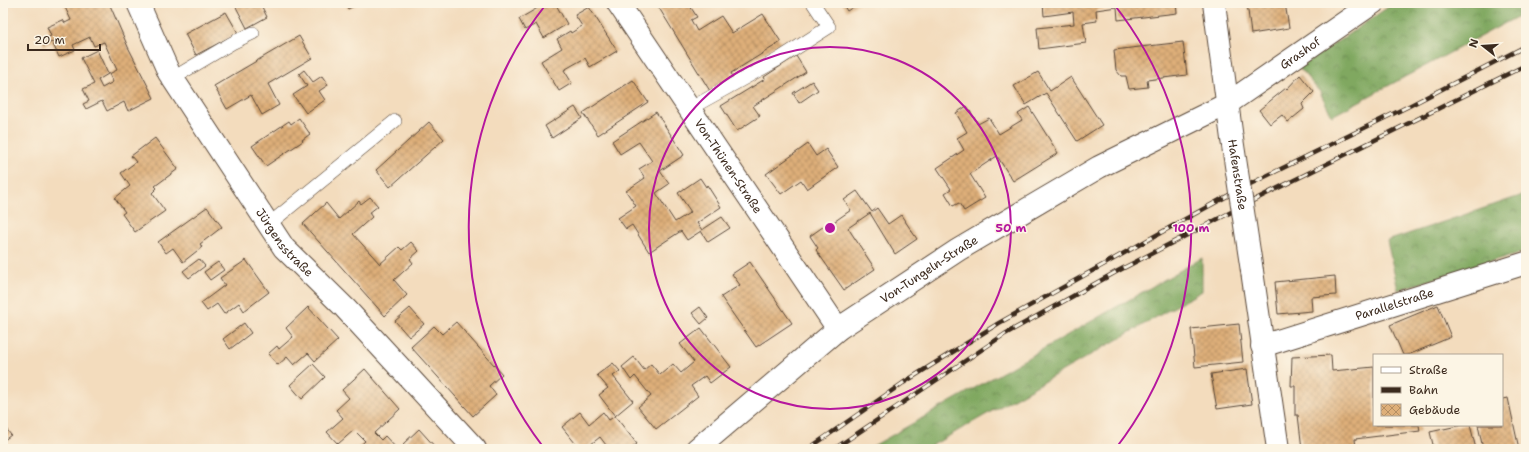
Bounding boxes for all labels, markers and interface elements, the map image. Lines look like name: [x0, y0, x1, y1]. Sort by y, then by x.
scale bar: [28, 26, 100, 52]
north arrow: [1463, 26, 1503, 66]
text: 20 m: [34, 32, 65, 48]
street label: Grashof: [1277, 33, 1324, 73]
text: N: [1465, 37, 1482, 50]
street label: Von-Thünen-Straße: [691, 116, 766, 217]
street label: Hafenstraße: [1224, 138, 1251, 211]
street label: Jürgensstraße: [252, 205, 317, 281]
text: 50 m: [996, 220, 1027, 236]
text: 100 m: [1173, 220, 1210, 236]
centre of rings: [823, 221, 837, 235]
street label: Von-Tungeln-Straße: [877, 232, 981, 307]
street label: Parallelstraße: [1353, 284, 1436, 324]
legend: [1373, 354, 1503, 426]
text: Straße: [1409, 362, 1448, 378]
text: Bahn: [1409, 382, 1438, 398]
text: Gebäude: [1409, 402, 1460, 418]

